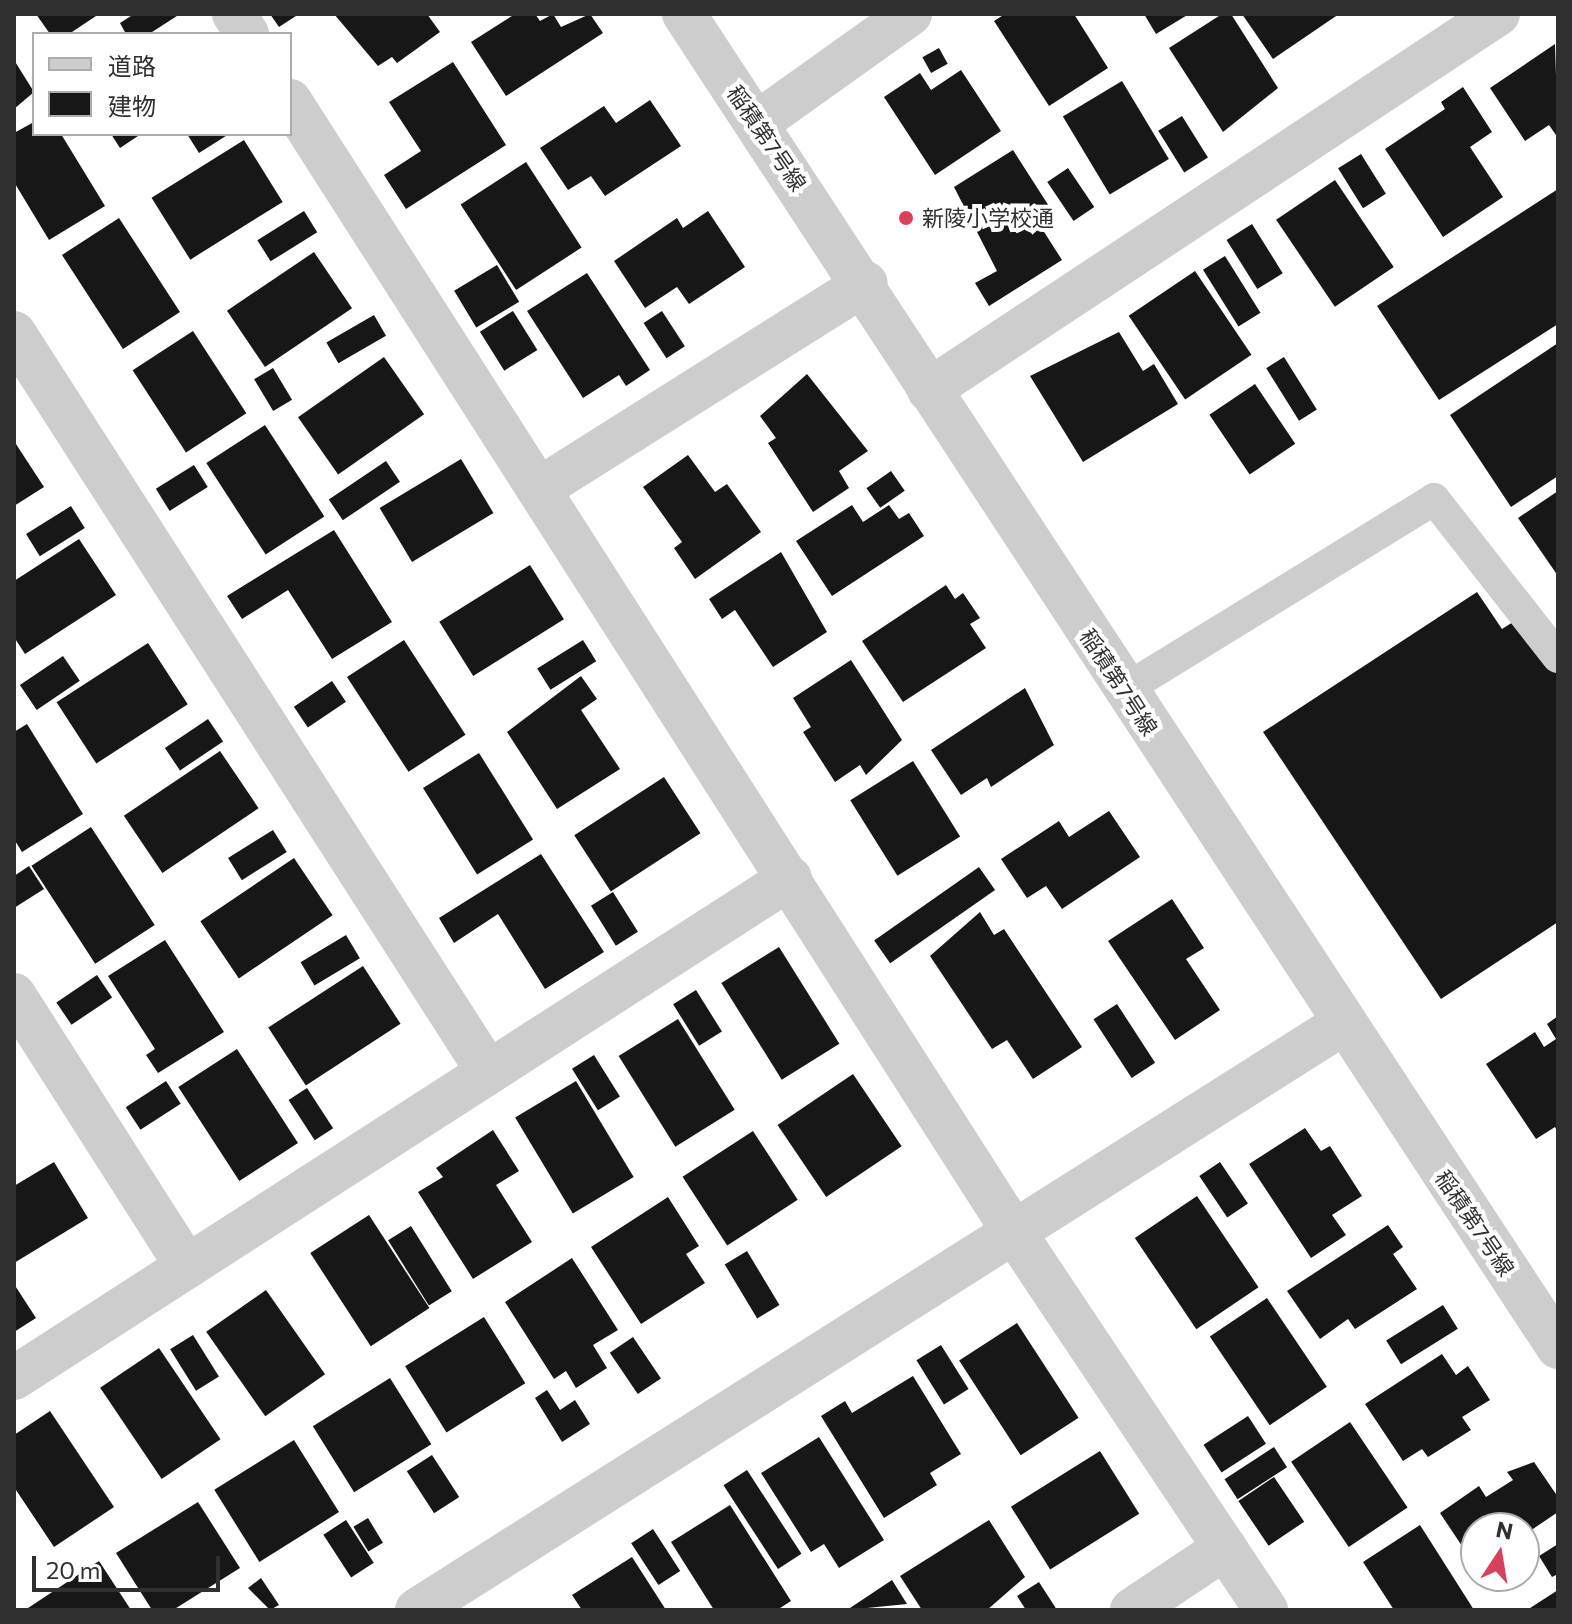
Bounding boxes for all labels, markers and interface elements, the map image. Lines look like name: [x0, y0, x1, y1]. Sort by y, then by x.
legend: [32, 32, 292, 136]
text: 道路: [108, 51, 156, 80]
street label: 稲積第7号線: [722, 80, 812, 196]
text: 建物: [108, 91, 156, 120]
place label: 新陵小学校通: [922, 205, 1054, 231]
marker: 新陵小学校通: [897, 209, 915, 227]
street label: 稲積第7号線: [1075, 624, 1163, 740]
street label: 稲積第7号線: [1430, 1165, 1520, 1281]
north arrow: [1460, 1512, 1540, 1592]
text: N: [1494, 1515, 1516, 1545]
scale bar: [36, 1540, 224, 1590]
text: 20 m: [46, 1555, 100, 1584]

